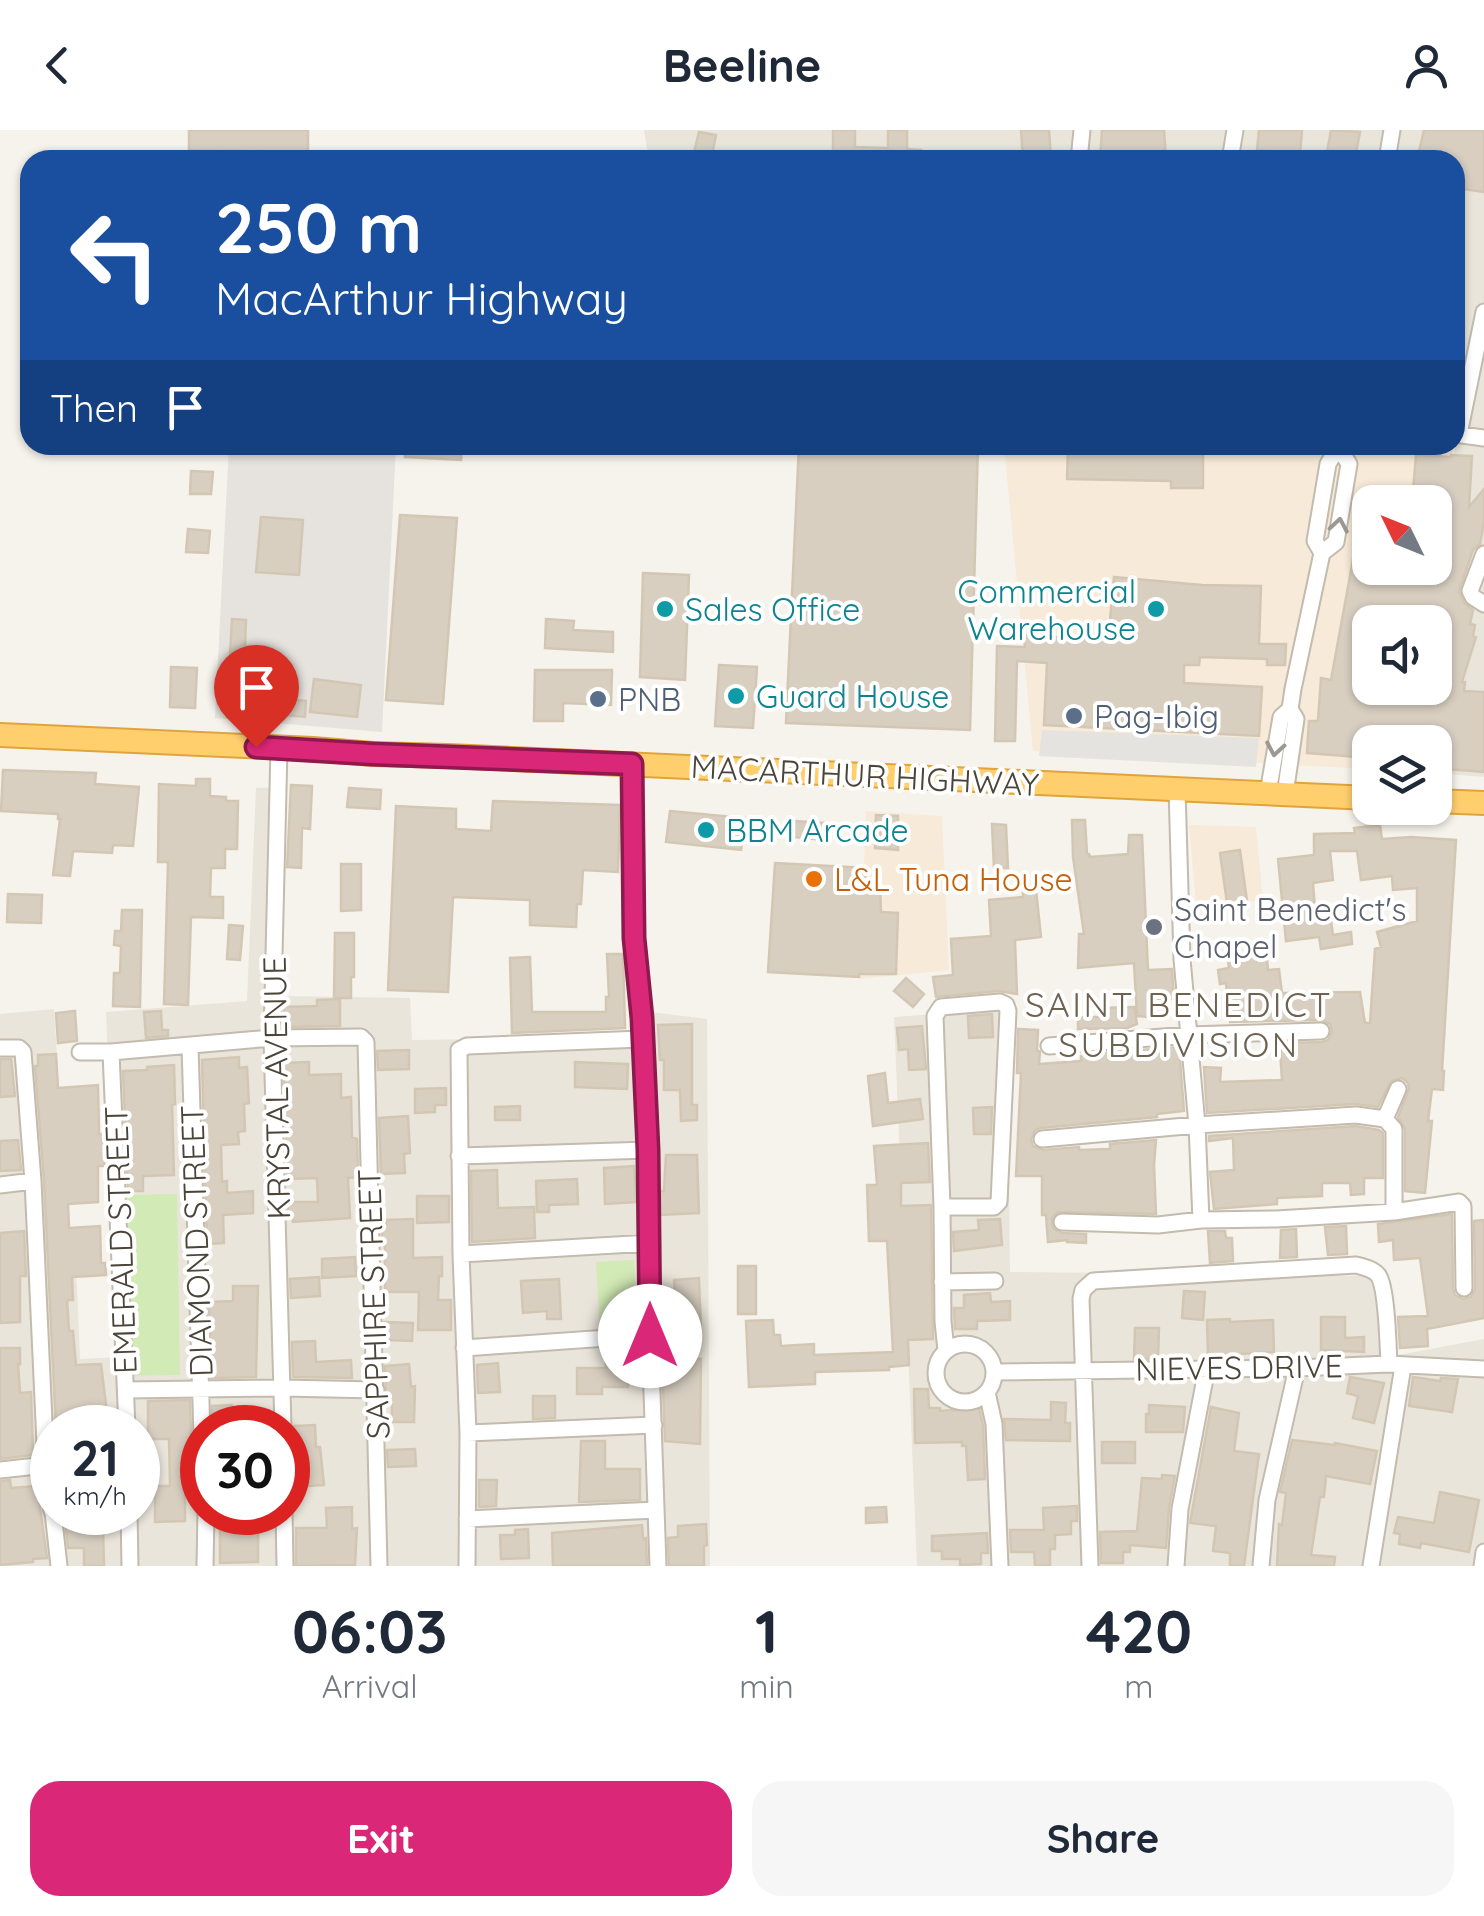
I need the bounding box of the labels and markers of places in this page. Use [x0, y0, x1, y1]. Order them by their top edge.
place label: Commercial Warehouse [958, 571, 1136, 648]
place label: Sales Office [685, 589, 860, 629]
marker: Sales Office [654, 598, 676, 620]
marker: Commercial Warehouse [1145, 598, 1167, 620]
pin [214, 645, 299, 748]
place label: Guard House [756, 676, 949, 716]
place label: PNB [618, 679, 681, 719]
marker: Guard House [725, 685, 747, 707]
marker: PNB [587, 688, 609, 710]
place label: Pag-Ibig [1094, 696, 1219, 736]
marker: Pag-Ibig [1063, 705, 1085, 727]
place label: BBM Arcade [726, 810, 909, 850]
marker: BBM Arcade [695, 819, 717, 841]
place label: L&L Tuna House [834, 859, 1073, 899]
marker: L&L Tuna House [803, 868, 825, 890]
place label: Saint Benedict's Chapel [1174, 889, 1407, 966]
marker: Saint Benedict's Chapel [1143, 916, 1165, 938]

